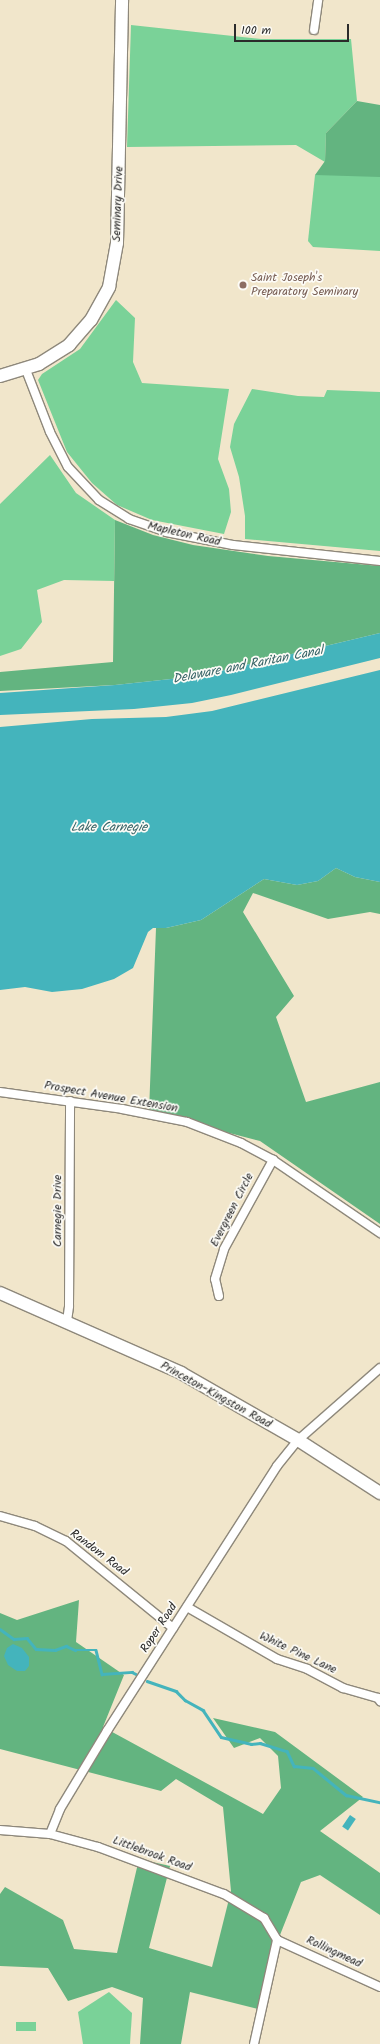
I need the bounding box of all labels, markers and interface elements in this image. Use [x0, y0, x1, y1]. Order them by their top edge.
scale bar [236, 16, 351, 42]
text: 100 m [241, 21, 271, 40]
street label: Seminary Drive [109, 166, 127, 242]
place label: Saint Joseph's Preparatory Seminary [251, 271, 358, 299]
marker: Saint Joseph's Preparatory Seminary [238, 280, 248, 290]
street label: Mapleton Road [146, 519, 222, 549]
water label: Delaware and Raritan Canal [171, 644, 325, 688]
water label: Lake Carnegie [71, 820, 147, 836]
street label: Prospect Avenue Extension [43, 1078, 179, 1116]
street label: Evergreen Circle [207, 1171, 257, 1249]
street label: Carnegie Drive [51, 1175, 65, 1247]
street label: Princeton-Kingston Road [158, 1358, 274, 1432]
street label: Random Road [67, 1527, 131, 1579]
street label: Roper Road [138, 1600, 180, 1656]
street label: White Pine Lane [257, 1629, 339, 1677]
street label: Littlebrook Road [111, 1833, 193, 1875]
street label: Rollingmead [304, 1933, 364, 1971]

